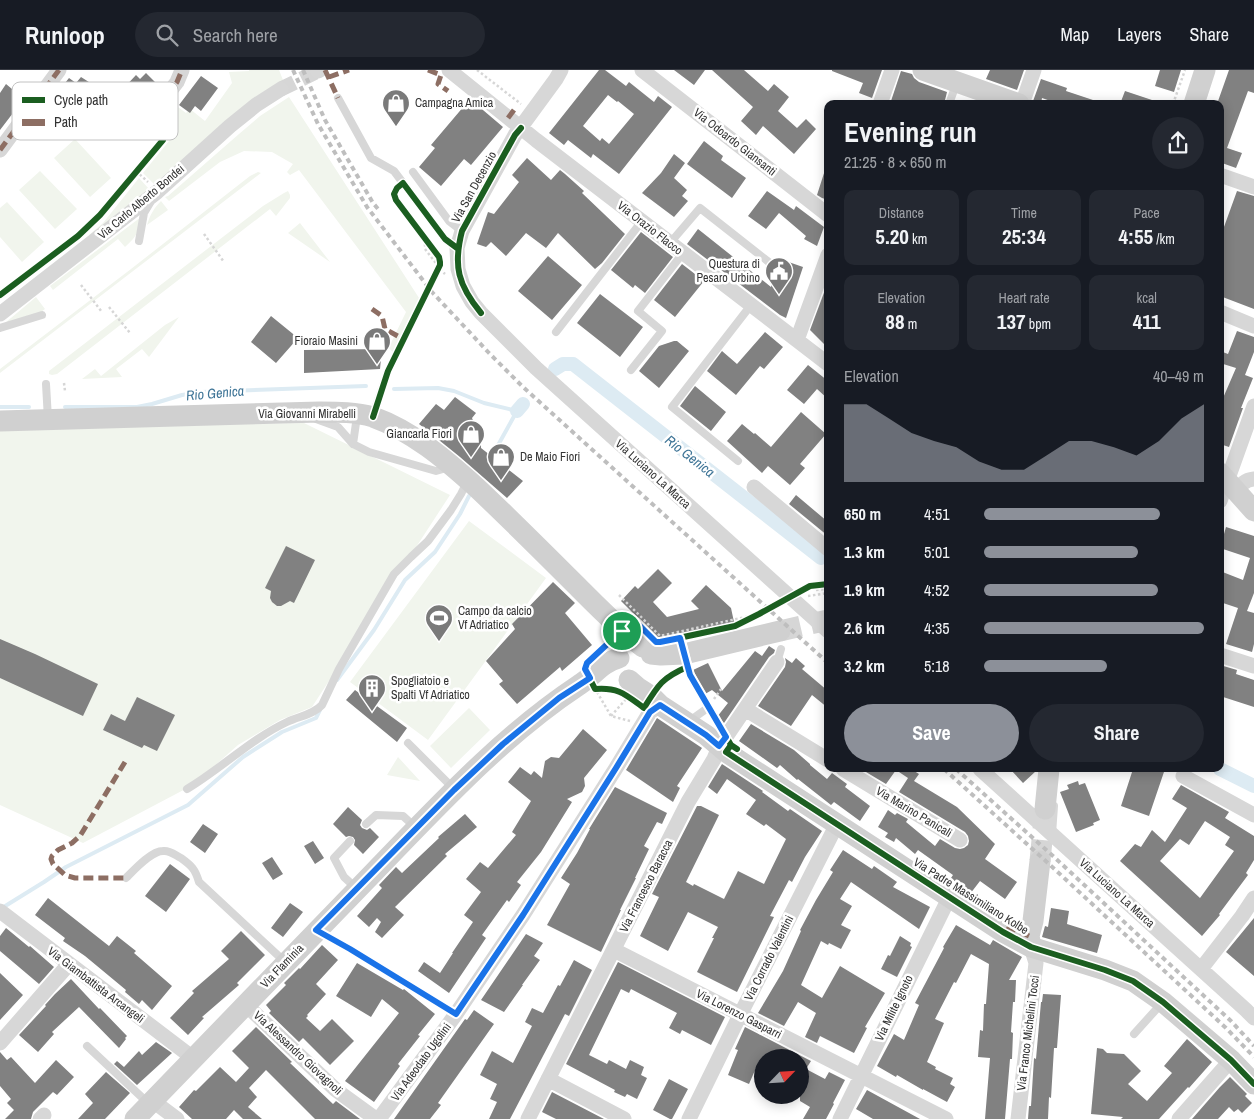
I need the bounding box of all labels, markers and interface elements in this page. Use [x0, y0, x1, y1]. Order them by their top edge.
search box [135, 12, 485, 57]
text: Runloop [25, 19, 105, 51]
icon: search [153, 21, 181, 49]
text: Search here [193, 22, 278, 48]
text: Map [1061, 22, 1089, 47]
text: Layers [1117, 22, 1162, 47]
text: Share [1190, 22, 1229, 47]
legend [12, 82, 178, 140]
shop icon: Campagna Amica [381, 88, 411, 127]
text: Cycle path [54, 91, 108, 109]
place label: Campagna Amica [415, 95, 494, 111]
street label: Via Odoardo Giansanti [690, 105, 780, 179]
text: Path [54, 113, 78, 131]
text: Evening run [844, 113, 977, 151]
button: share [1152, 117, 1204, 169]
street label: Via San Decenzio [448, 149, 500, 225]
text: 21:25 · 8 × 650 m [844, 151, 947, 173]
street label: Via Carlo Alberto Bondei [94, 161, 188, 243]
street label: Via Orazio Flacco [614, 198, 686, 258]
text: Distance [879, 204, 924, 222]
text: Time [1011, 204, 1037, 222]
text: Pace [1134, 204, 1160, 222]
text: 5.20 [875, 222, 909, 251]
text: 25:34 [1002, 222, 1046, 251]
text: 4:55 [1119, 222, 1153, 251]
text: km [909, 230, 927, 248]
text: /km [1153, 230, 1175, 248]
place label: Questura di Pesaro Urbino [697, 256, 760, 286]
public building icon: Questura di Pesaro Urbino [764, 256, 794, 295]
text: Elevation [877, 289, 925, 307]
text: Heart rate [998, 289, 1050, 307]
text: kcal [1136, 289, 1157, 307]
text: 88 [885, 307, 905, 336]
text: 137 [997, 307, 1026, 336]
text: 411 [1133, 307, 1161, 336]
text: m [905, 315, 917, 333]
text: bpm [1026, 315, 1051, 333]
shop icon: Fioraio Masini [362, 326, 392, 365]
place label: Fioraio Masini [295, 333, 358, 349]
text: Elevation [844, 365, 899, 387]
text: 40–49 m [1153, 365, 1204, 387]
water label: Rio Genica [185, 382, 245, 404]
street label: Via Giovanni Mirabelli [258, 406, 356, 422]
shop icon: Giancarla Fiori [456, 419, 486, 458]
place label: Giancarla Fiori [386, 426, 452, 442]
water label: Rio Genica [662, 431, 718, 481]
street label: Via Luciano La Marca [612, 436, 694, 512]
shop icon: De Maio Fiori [486, 442, 516, 481]
place label: De Maio Fiori [520, 449, 580, 465]
text: 650 m [844, 503, 881, 525]
text: 4:51 [924, 503, 950, 525]
text: 1.3 km [844, 541, 885, 563]
text: 5:01 [924, 541, 950, 563]
text: 1.9 km [844, 579, 885, 601]
text: 4:52 [924, 579, 950, 601]
sports icon: Campo da calcio Vf Adriatico [424, 603, 454, 642]
place label: Campo da calcio Vf Adriatico [458, 603, 532, 633]
pin [601, 610, 643, 652]
icon: arrive [608, 617, 636, 645]
text: 2.6 km [844, 617, 885, 639]
text: 4:35 [924, 617, 950, 639]
text: 3.2 km [844, 655, 885, 677]
text: 5:18 [924, 655, 950, 677]
building icon: Spogliatoio e Spalti Vf Adriatico [357, 673, 387, 712]
place label: Spogliatoio e Spalti Vf Adriatico [391, 673, 470, 703]
button: Save [844, 704, 1019, 762]
button: Share [1029, 704, 1204, 762]
street label: Via Marino Panicali [873, 783, 955, 841]
street label: Via Francesco Baracca [616, 836, 677, 935]
street label: Via Padre Massimiliano Kolbe [910, 854, 1032, 938]
street label: Via Luciano La Marca [1076, 855, 1158, 931]
street label: Via Corrado Valentini [741, 913, 797, 1003]
street label: Via Flaminia [257, 940, 307, 992]
street label: Via Giambattista Arcangeli [44, 943, 148, 1027]
street label: Via Milite Ignoto [871, 972, 917, 1044]
street label: Via Franco Michelini Tocci [1013, 974, 1043, 1092]
street label: Via Lorenzo Gasparri [694, 986, 784, 1042]
street label: Via Alessandro Giovagnoli [250, 1007, 346, 1099]
street label: Via Adeodato Ugolini [387, 1020, 455, 1104]
north arrow [754, 1049, 809, 1104]
map controls [754, 1049, 809, 1104]

